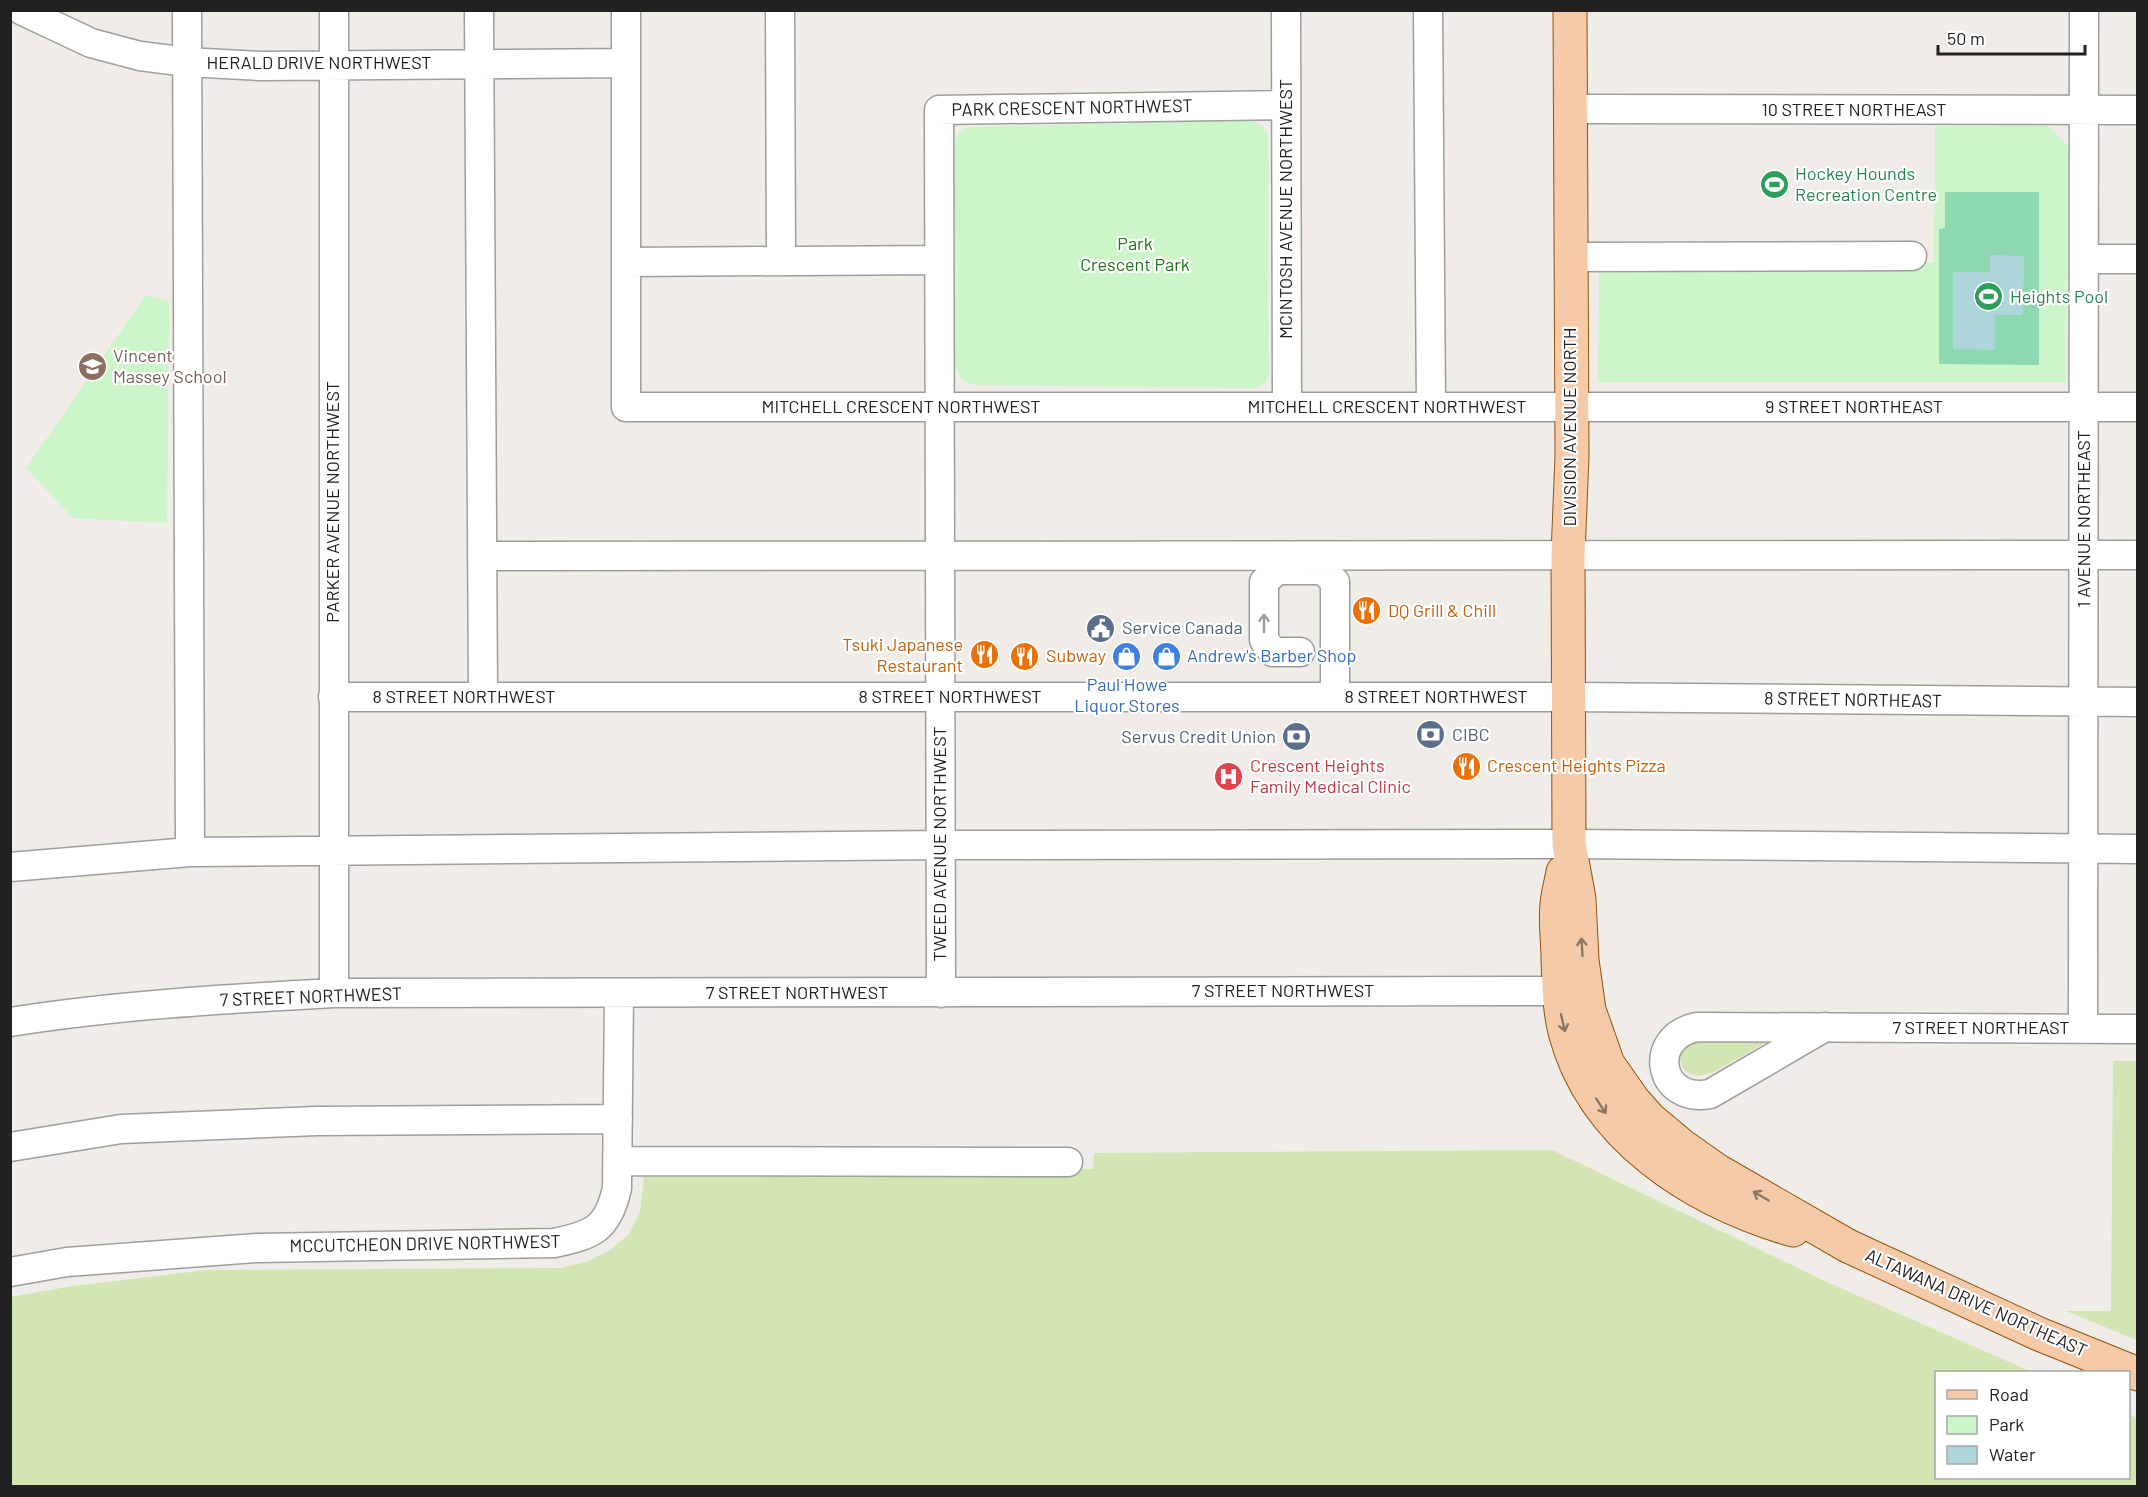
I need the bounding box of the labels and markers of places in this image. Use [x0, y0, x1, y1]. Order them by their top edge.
place label: Hockey Hounds Recreation Centre [1795, 162, 1937, 205]
sports icon: Hockey Hounds Recreation Centre [1758, 168, 1790, 200]
sports icon: Heights Pool [1973, 281, 2005, 313]
place label: Heights Pool [2010, 285, 2108, 307]
place label: Vincent Massey School [113, 344, 227, 387]
school or university icon: Vincent Massey School [76, 350, 108, 382]
restaurant icon: DQ Grill & Chill [1351, 595, 1383, 627]
place label: DQ Grill & Chill [1388, 599, 1496, 621]
public building icon: Service Canada [1085, 612, 1117, 644]
place label: Service Canada [1122, 616, 1243, 638]
place label: Tsuki Japanese Restaurant [842, 633, 963, 676]
restaurant icon: Tsuki Japanese Restaurant [968, 639, 1000, 671]
restaurant icon: Subway [1009, 640, 1041, 672]
shop icon: Paul Howe Liquor Stores [1111, 640, 1143, 672]
shop icon: Andrew's Barber Shop [1150, 640, 1182, 672]
place label: Subway [1046, 644, 1106, 666]
place label: Andrew's Barber Shop [1187, 644, 1357, 666]
place label: Paul Howe Liquor Stores [1074, 673, 1180, 716]
bank icon: CIBC [1415, 719, 1447, 751]
bank icon: Servus Credit Union [1281, 721, 1313, 753]
place label: CIBC [1452, 723, 1490, 745]
place label: Servus Credit Union [1121, 725, 1276, 747]
restaurant icon: Crescent Heights Pizza [1450, 750, 1482, 782]
place label: Crescent Heights Family Medical Clinic [1250, 754, 1411, 797]
place label: Crescent Heights Pizza [1487, 754, 1666, 776]
hospital icon: Crescent Heights Family Medical Clinic [1213, 760, 1245, 792]

